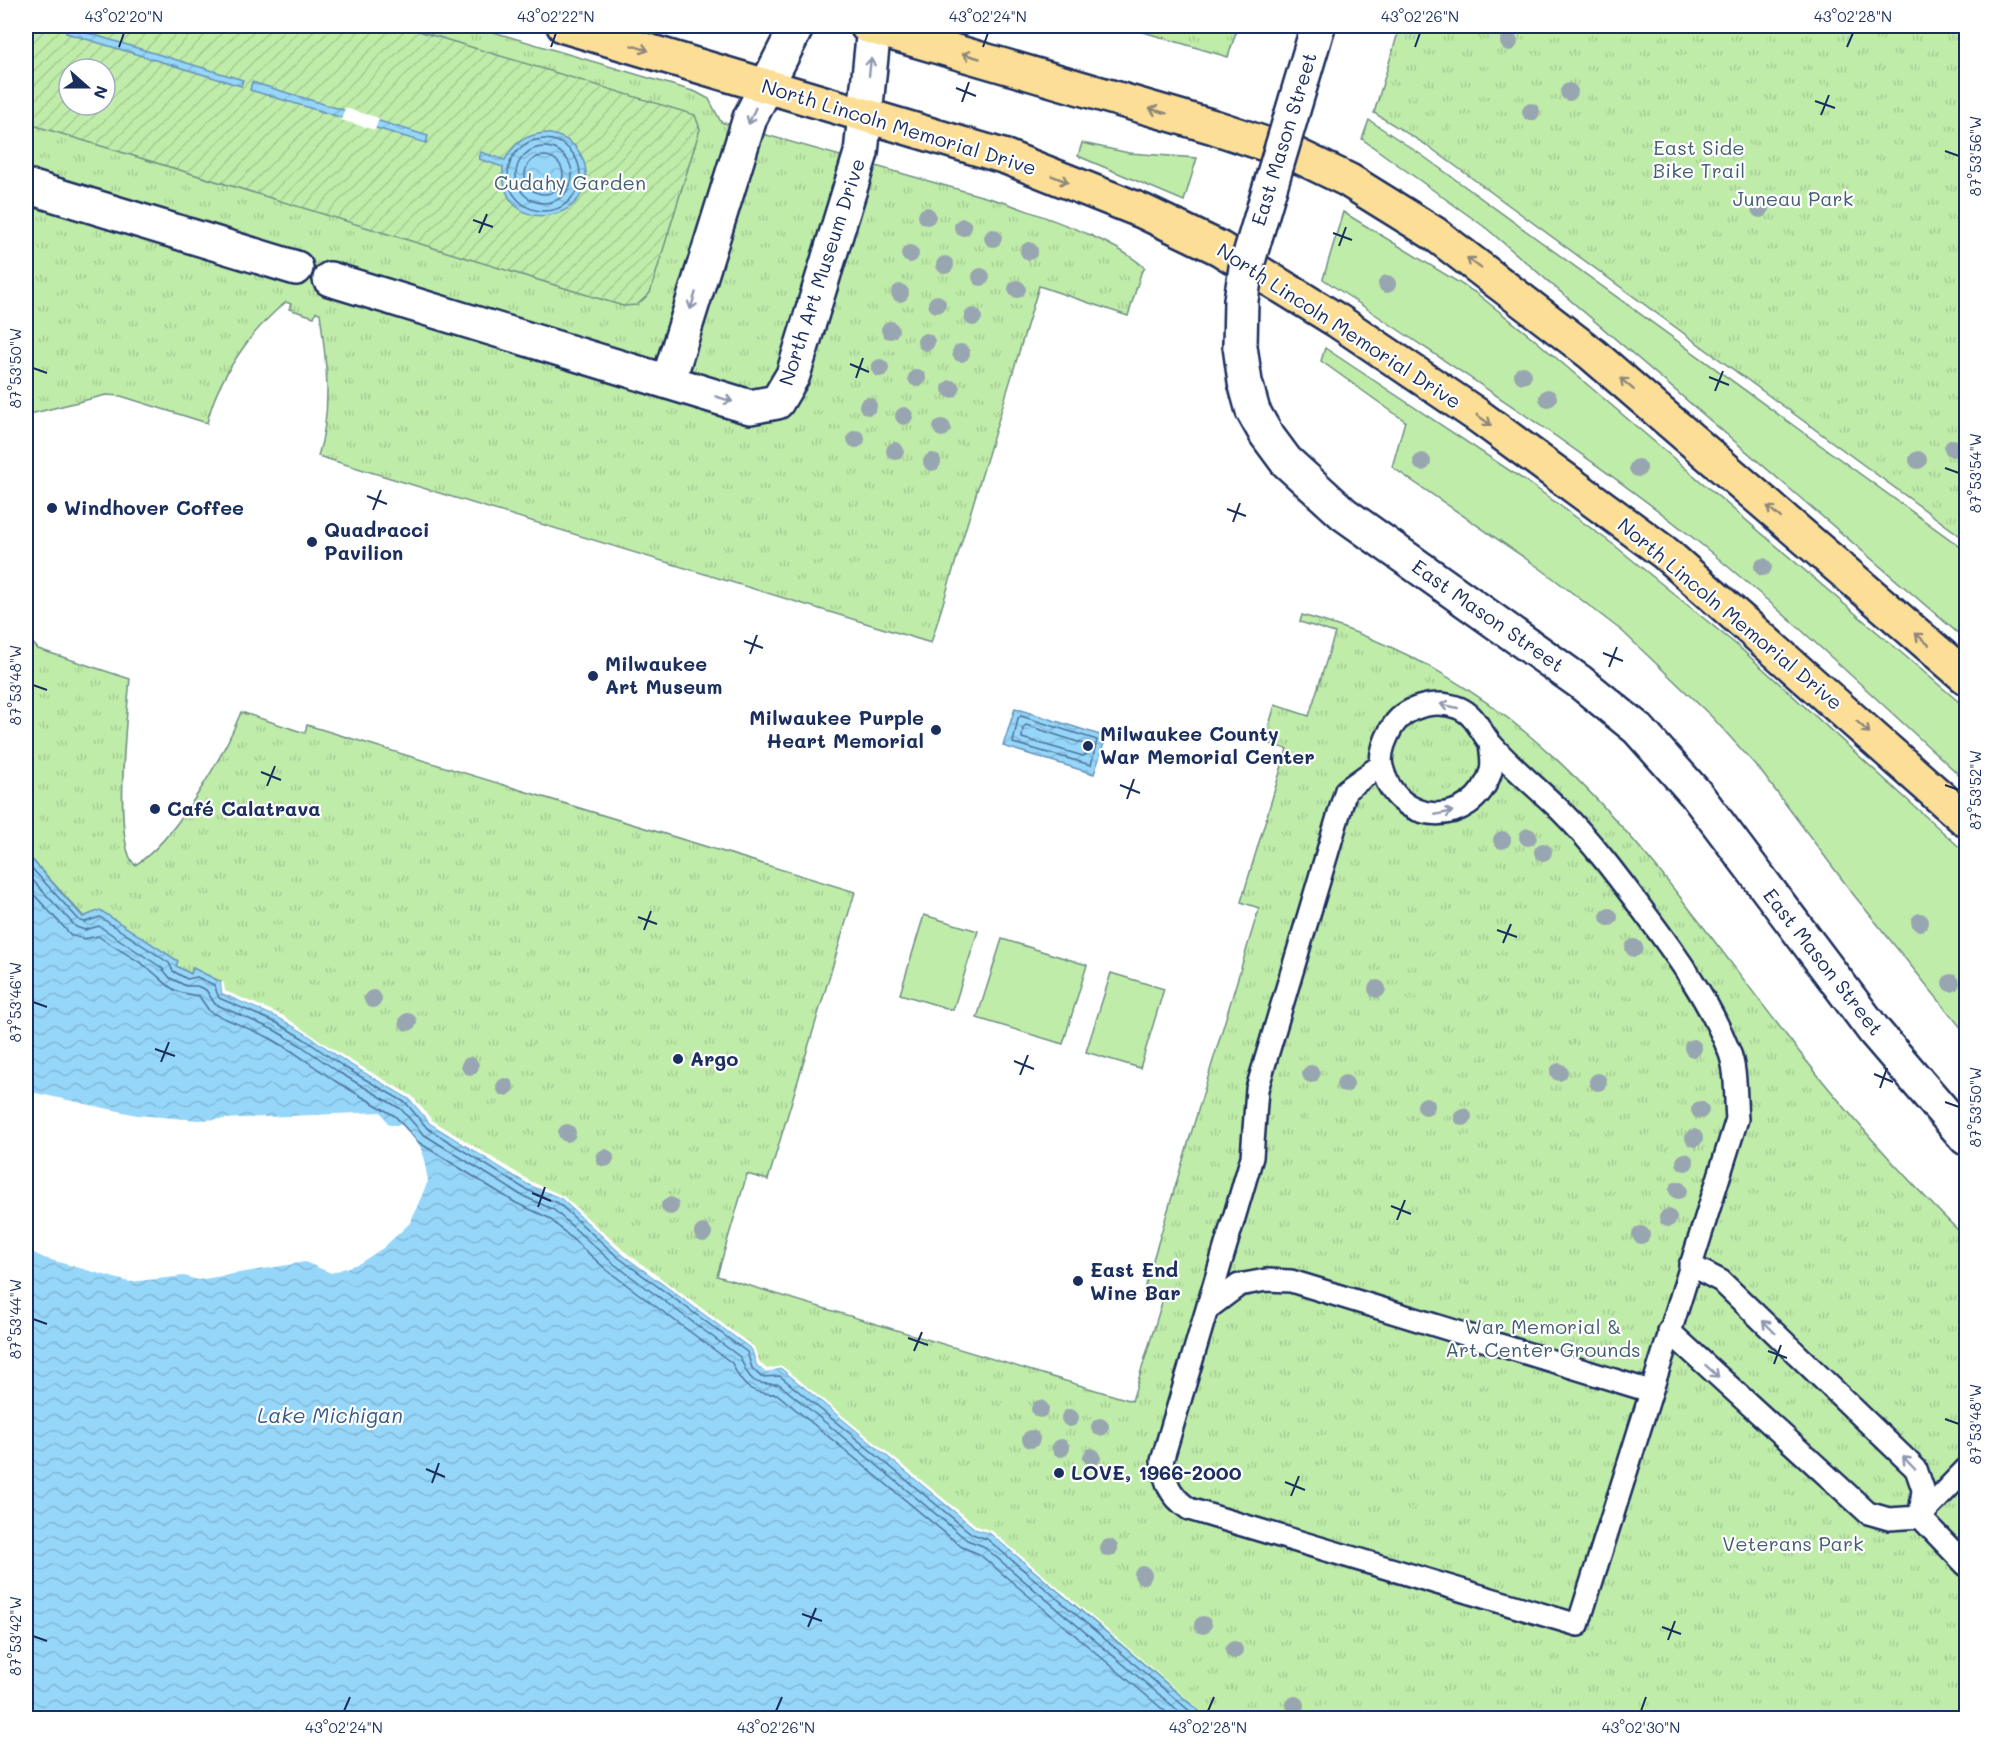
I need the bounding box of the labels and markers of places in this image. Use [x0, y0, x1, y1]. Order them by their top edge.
place label: Windhover Coffee [64, 494, 244, 520]
marker: Windhover Coffee [45, 501, 59, 515]
place label: Quadracci Pavilion [324, 516, 430, 565]
marker: Quadracci Pavilion [305, 535, 319, 549]
place label: Milwaukee Art Museum [605, 650, 722, 699]
marker: Milwaukee Art Museum [586, 669, 600, 683]
place label: Milwaukee Purple Heart Memorial [749, 704, 924, 753]
place label: Milwaukee County War Memorial Center [1100, 720, 1315, 769]
marker: Milwaukee Purple Heart Memorial [929, 723, 943, 737]
marker: Milwaukee County War Memorial Center [1081, 739, 1095, 753]
place label: Café Calatrava [167, 795, 321, 821]
marker: Café Calatrava [148, 802, 162, 816]
place label: Argo [690, 1045, 738, 1071]
marker: Argo [671, 1052, 685, 1066]
place label: East End Wine Bar [1090, 1256, 1181, 1305]
marker: East End Wine Bar [1071, 1274, 1085, 1288]
place label: LOVE, 1966-2000 [1071, 1459, 1242, 1485]
marker: LOVE, 1966-2000 [1052, 1466, 1066, 1480]

